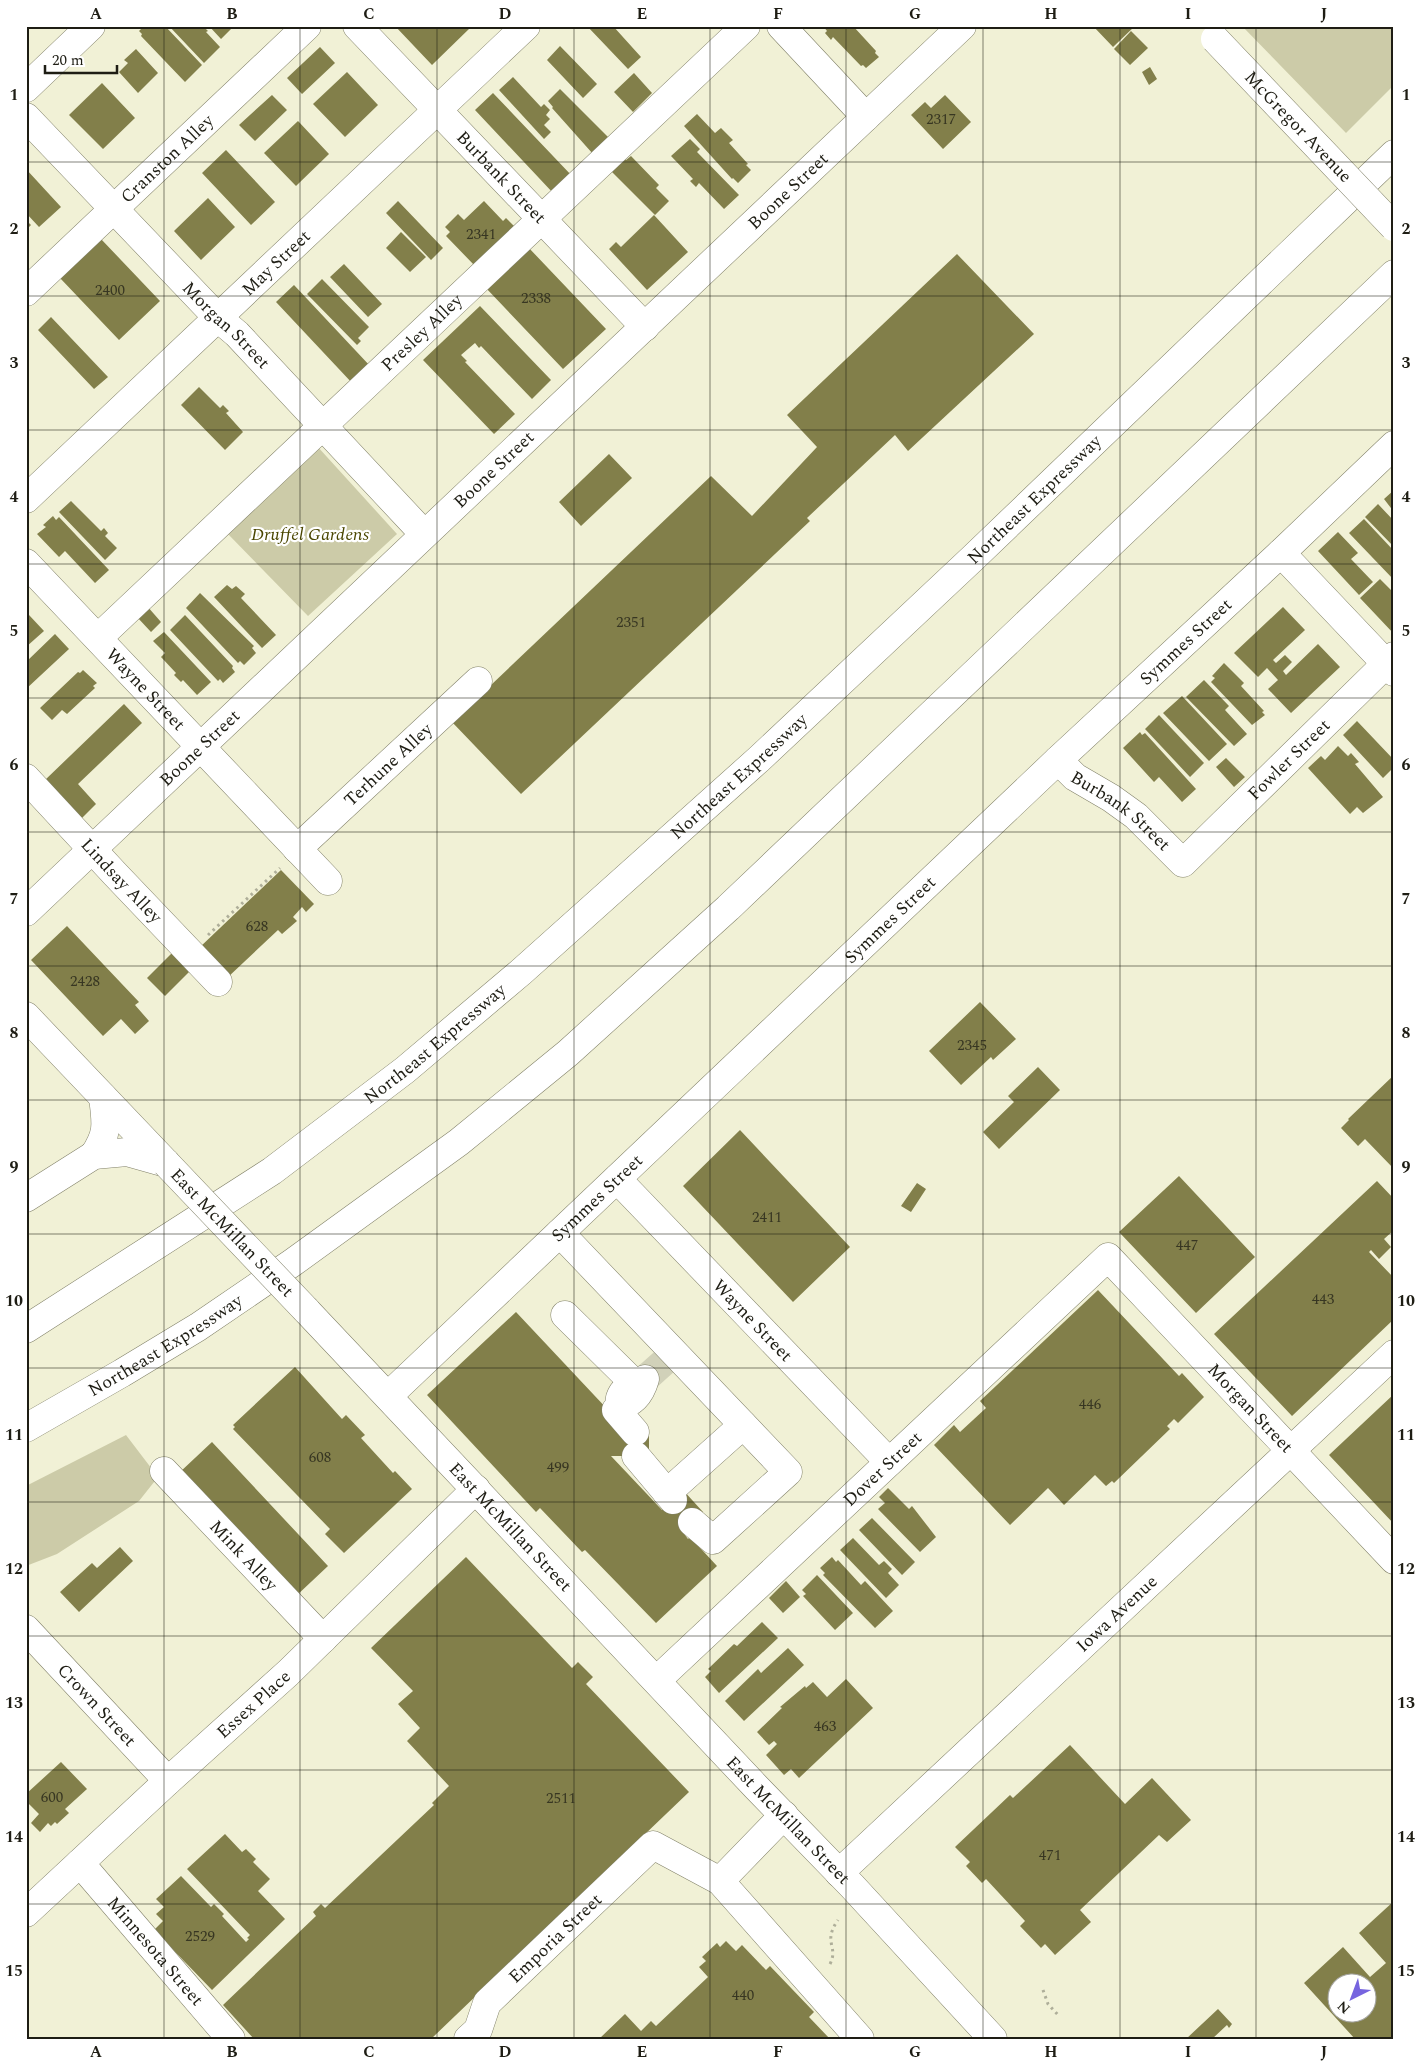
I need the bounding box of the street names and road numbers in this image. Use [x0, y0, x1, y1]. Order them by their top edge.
street label: McGregor Avenue [1238, 64, 1359, 189]
street label: Cranston Alley [114, 107, 221, 210]
street label: Burbank Street [450, 124, 553, 230]
street label: Boone Street [741, 146, 834, 236]
street label: May Street [235, 223, 317, 302]
street label: Morgan Street [176, 275, 277, 375]
street label: Presley Alley [375, 286, 469, 378]
street label: Boone Street [447, 424, 540, 514]
street label: Northeast Expressway [961, 427, 1108, 570]
street label: Symmes Street [1133, 592, 1238, 691]
street label: Wayne Street [100, 642, 192, 737]
street label: Boone Street [153, 703, 246, 793]
street label: Northeast Expressway [664, 706, 814, 846]
street label: Fowler Street [1241, 712, 1336, 806]
street label: Terhune Alley [337, 715, 439, 813]
street label: Burbank Street [1065, 764, 1177, 857]
street label: Lindsay Alley [74, 832, 169, 930]
street label: Symmes Street [838, 869, 942, 970]
street label: Northeast Expressway [358, 976, 513, 1110]
street label: Symmes Street [545, 1147, 649, 1248]
street label: East McMillan Street [164, 1162, 300, 1303]
street label: Wayne Street [706, 1273, 799, 1368]
street label: Northeast Expressway [83, 1286, 249, 1403]
street label: Morgan Street [1201, 1357, 1300, 1459]
street label: Dover Street [837, 1425, 928, 1513]
street label: East McMillan Street [443, 1456, 578, 1598]
street label: Mink Alley [203, 1514, 285, 1598]
street label: Iowa Avenue [1070, 1568, 1163, 1659]
street label: Crown Street [51, 1657, 143, 1753]
street label: Essex Place [210, 1663, 297, 1745]
street label: East McMillan Street [720, 1750, 857, 1890]
street label: Emporia Street [502, 1887, 608, 1990]
street label: Minnesota Street [101, 1890, 210, 2012]

